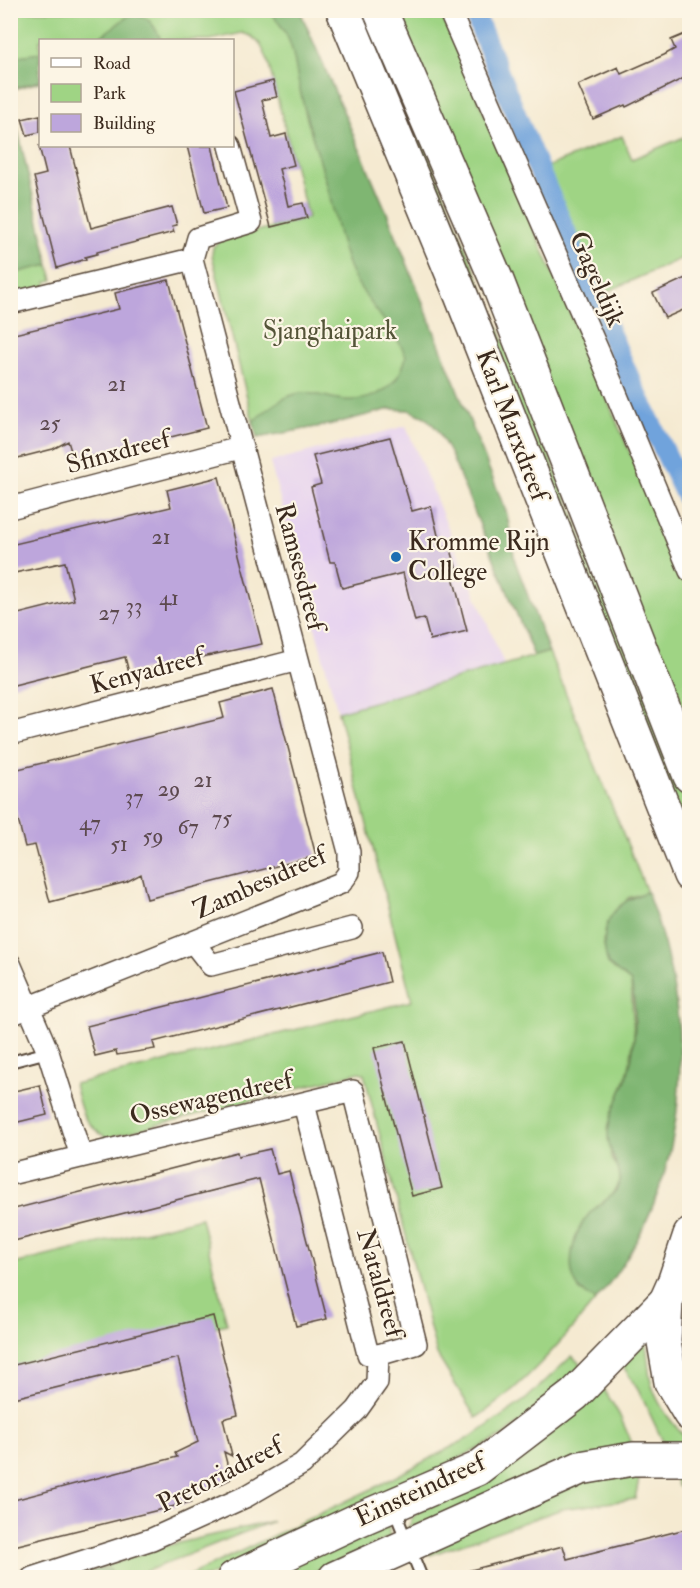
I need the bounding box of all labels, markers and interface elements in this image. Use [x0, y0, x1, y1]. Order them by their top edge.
legend [39, 39, 234, 147]
text: Road [93, 52, 131, 75]
text: Park [93, 82, 126, 105]
text: Building [93, 112, 156, 135]
street label: Gageldijk [562, 226, 632, 332]
park label: Sjanghaipark [263, 315, 398, 348]
street label: Karl Marxdreef [468, 345, 557, 509]
house number: 21 [107, 370, 127, 398]
house number: 25 [40, 409, 61, 437]
street label: Sfinxdreef [63, 422, 177, 481]
street label: Ramsesdreef [268, 500, 333, 638]
house number: 21 [151, 523, 171, 551]
place label: Kromme Rijn College [408, 526, 550, 588]
marker: Kromme Rijn College [389, 550, 403, 564]
house number: 41 [159, 584, 179, 612]
house number: 33 [126, 592, 142, 620]
house number: 27 [98, 599, 120, 627]
street label: Kenyadreef [87, 640, 211, 702]
house number: 21 [193, 766, 213, 794]
house number: 29 [158, 775, 180, 803]
house number: 37 [125, 783, 143, 811]
house number: 75 [212, 804, 232, 832]
house number: 47 [79, 809, 101, 837]
house number: 67 [177, 813, 199, 841]
house number: 59 [143, 822, 163, 850]
house number: 51 [110, 830, 128, 858]
street label: Zambesidreef [189, 838, 335, 927]
street label: Ossewagendreef [126, 1063, 299, 1132]
street label: Nataldreef [349, 1225, 412, 1344]
street label: Pretoriadreef [152, 1428, 291, 1520]
street label: Einsteindreef [350, 1444, 493, 1534]

